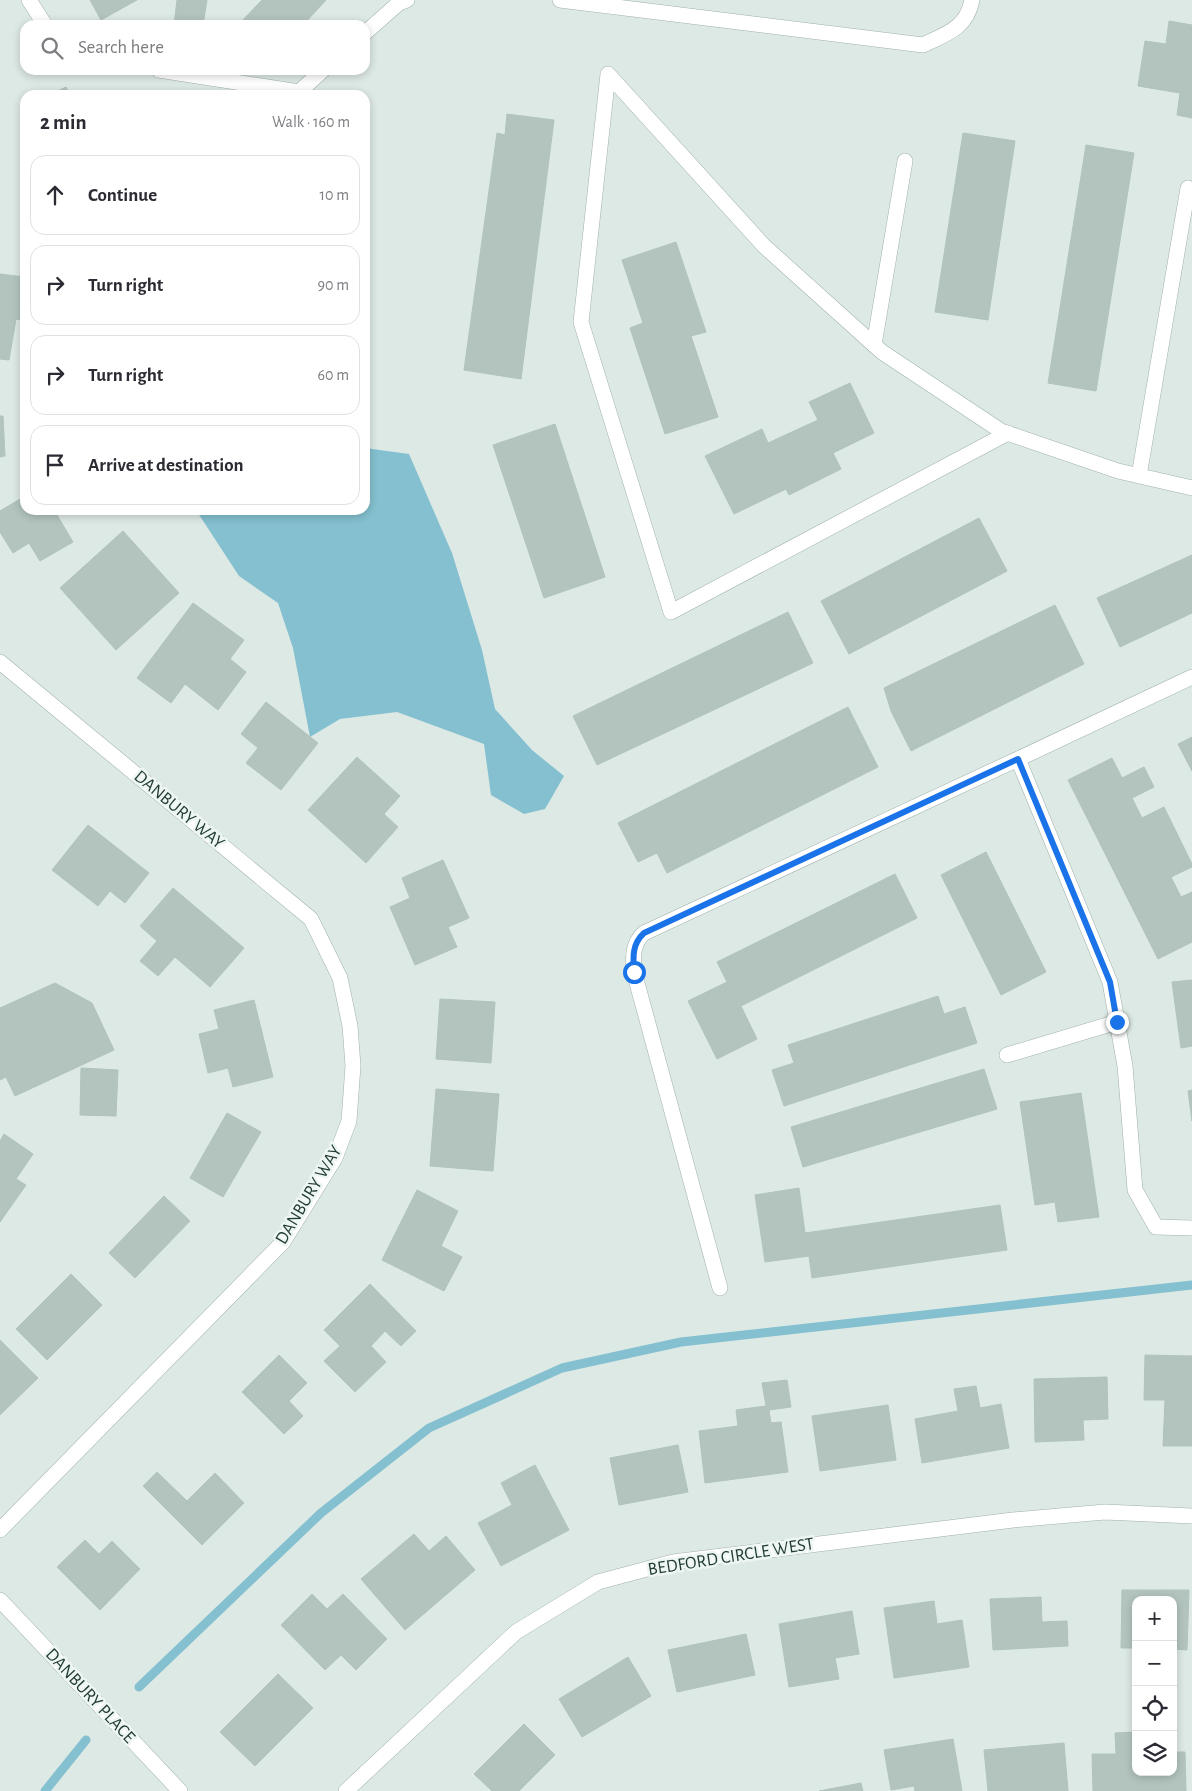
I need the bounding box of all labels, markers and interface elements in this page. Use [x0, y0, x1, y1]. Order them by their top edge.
search box [20, 20, 370, 75]
icon: search [38, 34, 66, 62]
text: Search here [78, 38, 164, 57]
text: 2 min [40, 112, 87, 133]
text: Walk · 160 m [272, 114, 350, 130]
icon: ahead [41, 181, 69, 209]
text: Continue [88, 186, 157, 205]
text: 10 m [320, 187, 349, 203]
icon: right [41, 271, 69, 299]
text: Turn right [88, 276, 163, 295]
text: 90 m [318, 277, 349, 293]
icon: right [41, 361, 69, 389]
text: Turn right [88, 366, 163, 385]
text: 60 m [318, 367, 349, 383]
icon: arrive [41, 451, 69, 479]
text: Arrive at destination [88, 456, 244, 475]
street label: DANBURY WAY [130, 767, 228, 853]
route start [623, 961, 646, 984]
route end [1106, 1011, 1129, 1034]
street label: DANBURY WAY [273, 1142, 346, 1247]
street label: BEDFORD CIRCLE WEST [647, 1535, 816, 1579]
map controls [1132, 1596, 1177, 1776]
button: + [1132, 1596, 1177, 1641]
button: − [1132, 1641, 1177, 1686]
street label: DANBURY PLACE [42, 1645, 138, 1747]
button: locate [1132, 1686, 1177, 1731]
button: layers [1132, 1731, 1177, 1776]

